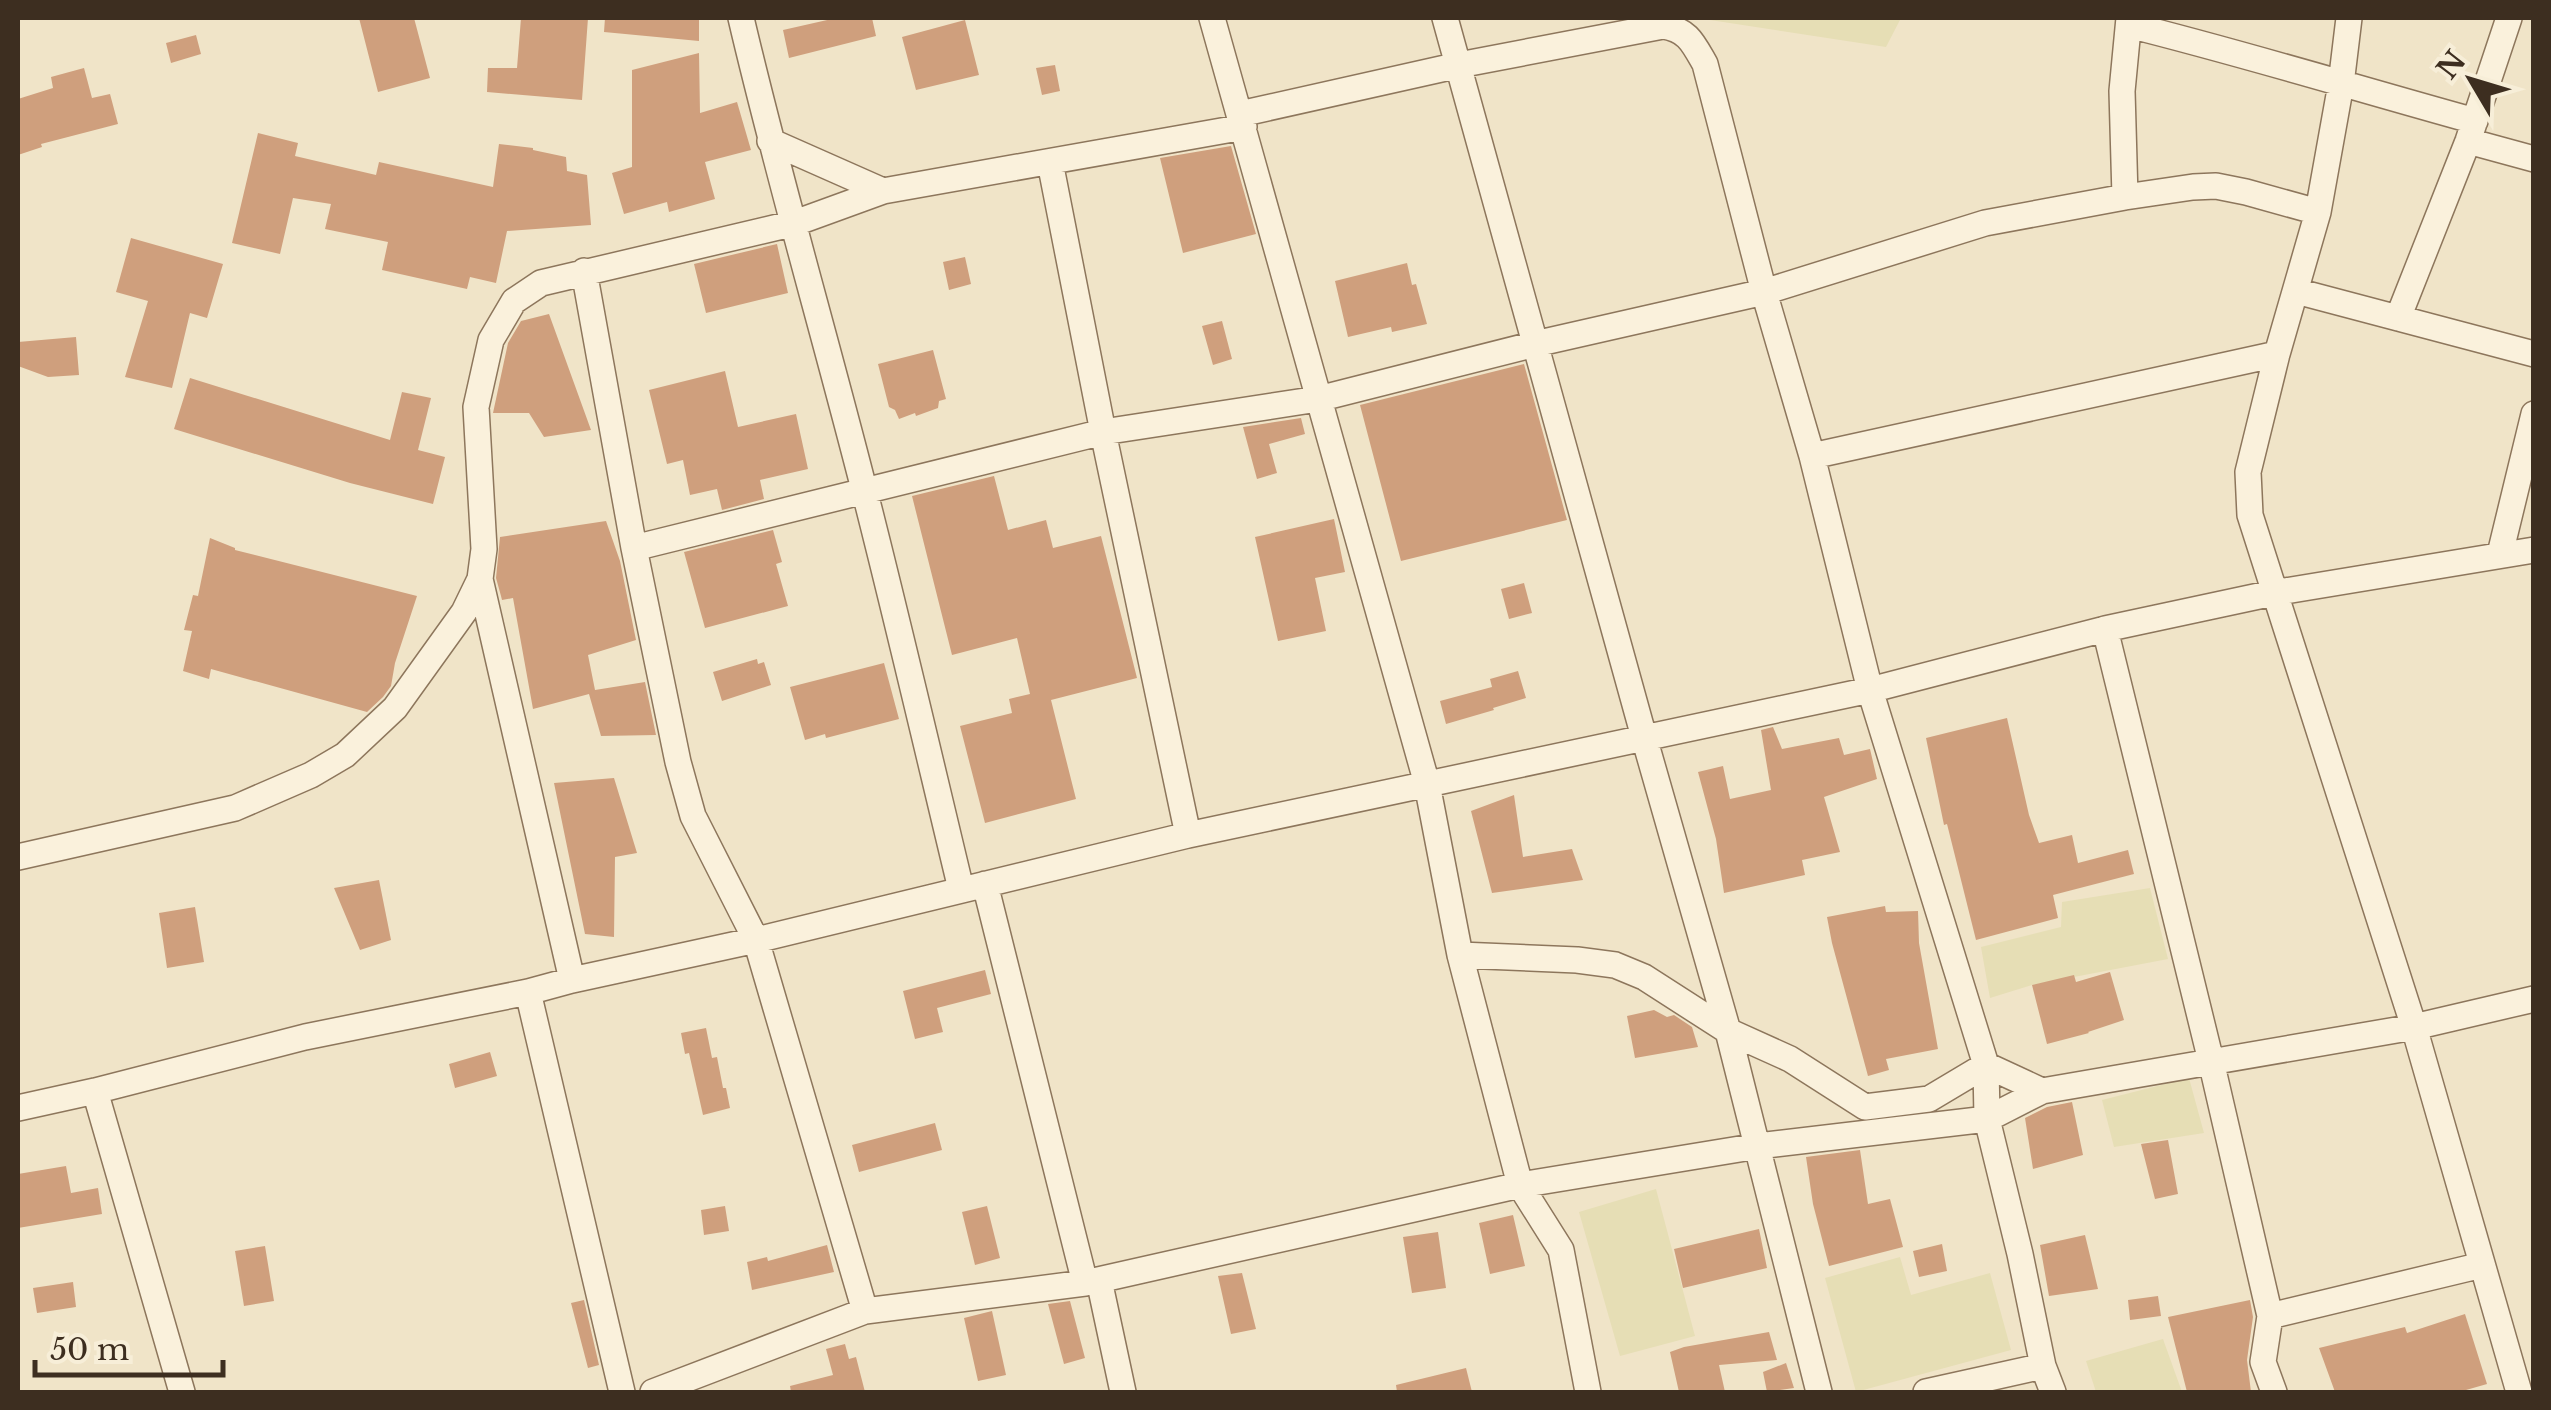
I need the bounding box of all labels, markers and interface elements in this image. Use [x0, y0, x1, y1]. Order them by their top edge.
north arrow [2421, 30, 2521, 130]
text: N [2430, 44, 2474, 86]
scale bar [35, 1315, 222, 1377]
text: 50 m [50, 1331, 129, 1368]

